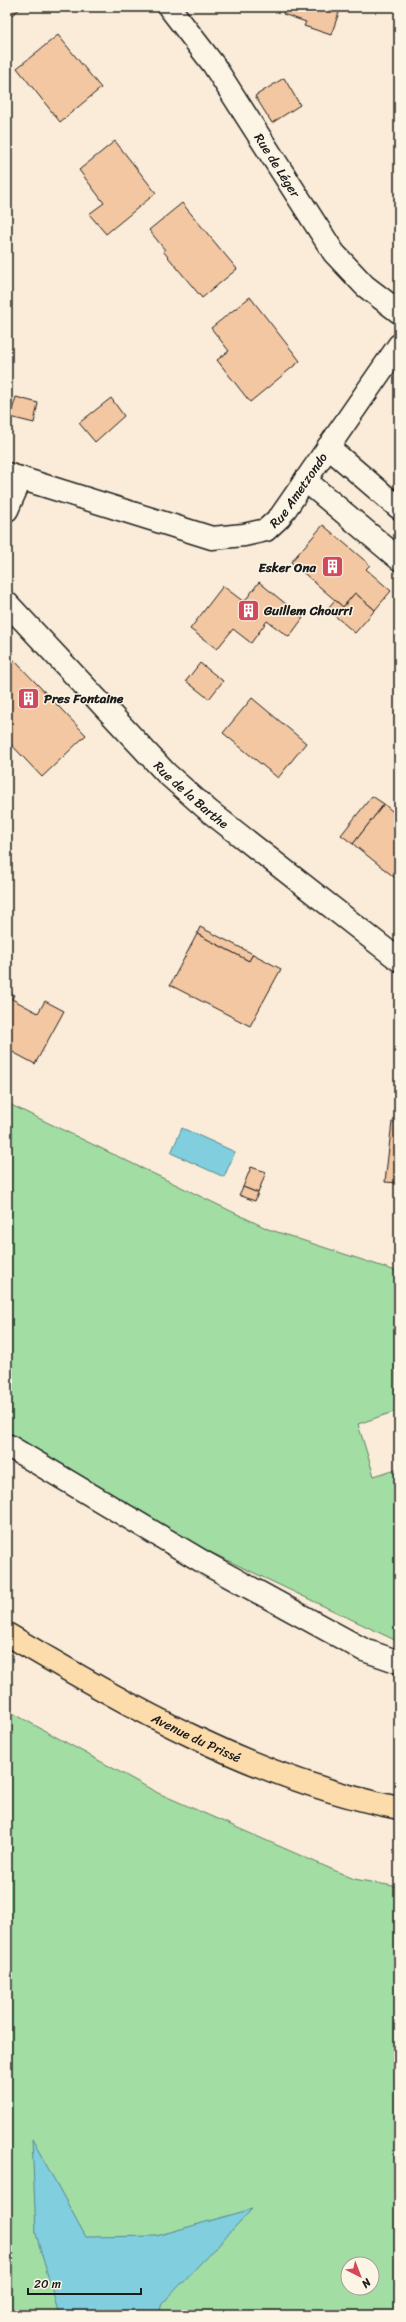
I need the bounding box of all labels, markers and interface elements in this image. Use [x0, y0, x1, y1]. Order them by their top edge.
street label: Rue de Léger [248, 128, 307, 202]
street label: Rue Ametzondo [263, 447, 333, 534]
building icon: Esker Ona [319, 554, 345, 580]
place label: Esker Ona [259, 556, 316, 579]
building icon: Guillem Chourri [236, 597, 262, 623]
place label: Guillem Chourri [263, 599, 354, 622]
building icon: Pres Fontaine [16, 685, 42, 711]
place label: Pres Fontaine [44, 687, 124, 710]
street label: Rue de la Barthe [148, 755, 234, 834]
street label: Avenue du Prissé [147, 1706, 245, 1769]
north arrow [340, 2256, 380, 2296]
scale bar [28, 2270, 141, 2296]
text: 20 m [34, 2273, 61, 2295]
text: N [357, 2273, 376, 2293]

